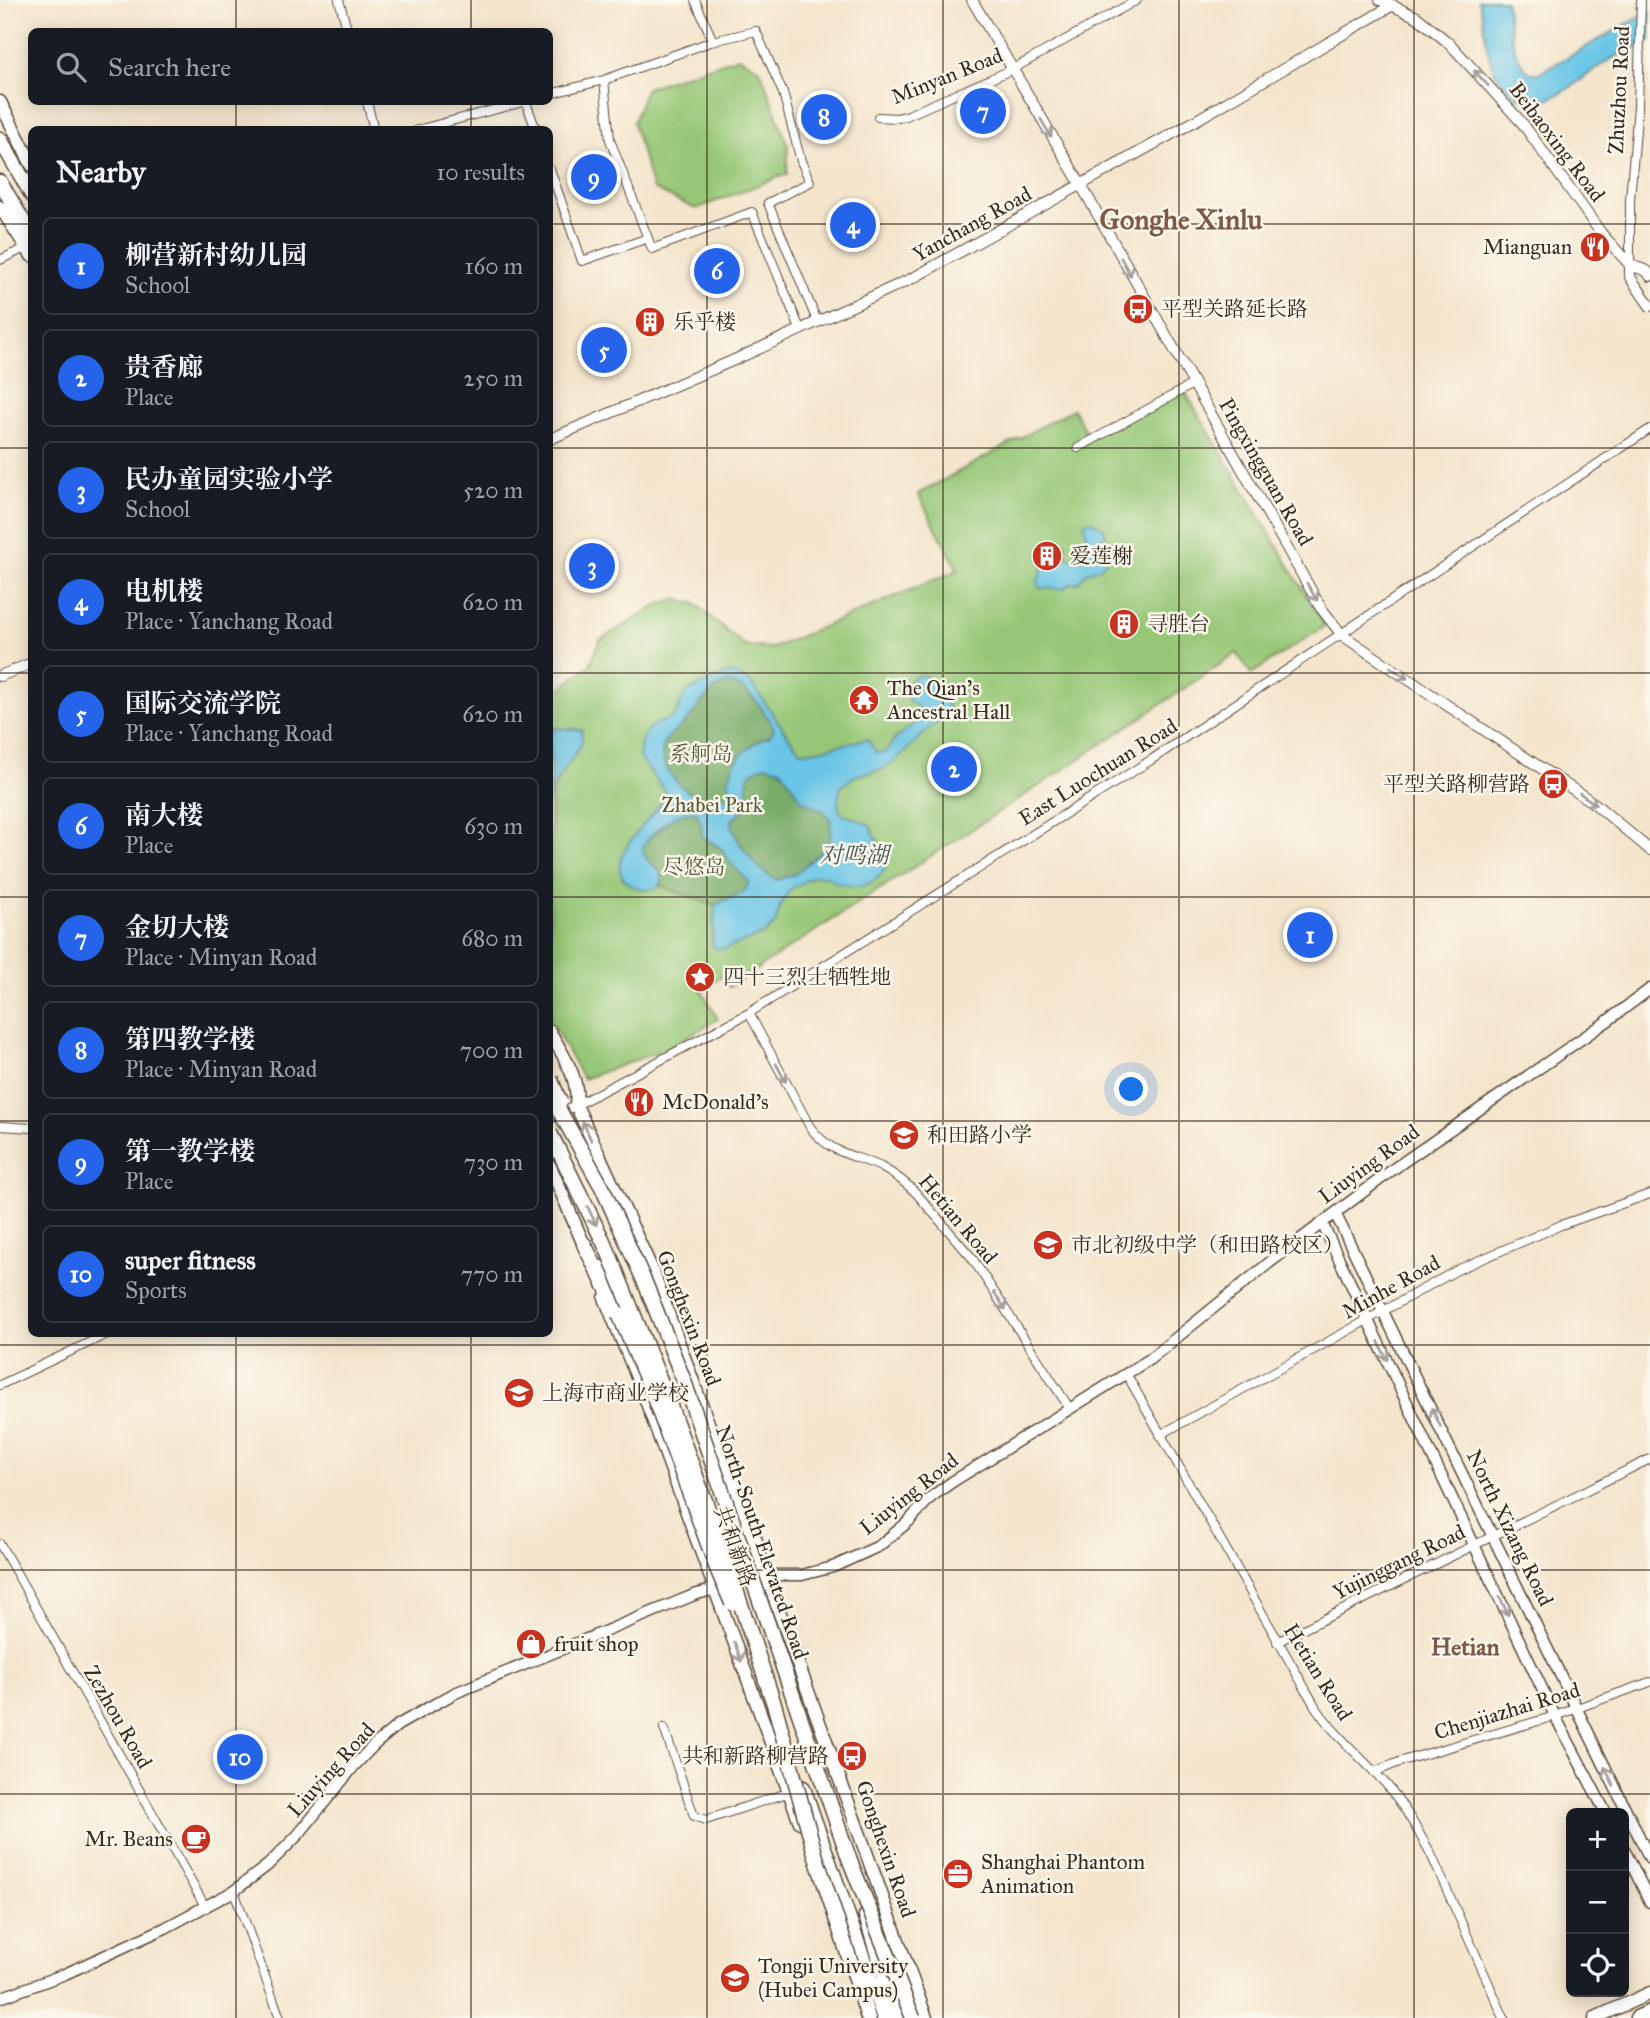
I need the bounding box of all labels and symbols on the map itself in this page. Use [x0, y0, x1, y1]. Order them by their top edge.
street label: Zhuzhou Road [1603, 25, 1635, 155]
street label: Minyan Road [888, 42, 1007, 110]
one-way arrow [1473, 69, 1489, 87]
street label: Beibaoxing Road [1503, 77, 1611, 207]
pin: 7 [960, 85, 1006, 137]
pin: 8 [801, 91, 847, 143]
one-way arrow [1040, 117, 1054, 137]
pin: 9 [571, 151, 617, 203]
street label: Yanchang Road [908, 180, 1036, 267]
pin: 4 [830, 199, 876, 251]
district label: Gonghe Xinlu [1099, 202, 1263, 237]
restaurant icon: Mianguan [1578, 230, 1612, 264]
place label: Mianguan [1483, 234, 1572, 260]
pin: 6 [694, 245, 740, 297]
one-way arrow [1119, 256, 1133, 276]
bus stop icon: 平型关路延长路 [1121, 292, 1155, 326]
place label: 平型关路延长路 [1161, 296, 1308, 322]
building icon: 乐乎楼 [633, 305, 667, 339]
place label: 乐乎楼 [673, 309, 736, 335]
pin: 5 [581, 324, 627, 376]
street label: Pingxingguan Road [1213, 394, 1319, 551]
building icon: 爱莲榭 [1030, 539, 1064, 573]
pin: 3 [569, 540, 615, 592]
place label: 爱莲榭 [1070, 543, 1133, 569]
one-way arrow [1305, 581, 1319, 601]
building icon: 寻胜台 [1107, 607, 1141, 641]
place label: 寻胜台 [1147, 611, 1210, 637]
one-way arrow [1389, 666, 1408, 680]
place label: The Qian's Ancestral Hall [886, 675, 1011, 725]
temple icon: The Qian's Ancestral Hall [847, 683, 881, 717]
street label: East Luochuan Road [1014, 712, 1182, 831]
park label: 系舸岛 [670, 741, 733, 767]
pin: 2 [931, 743, 977, 795]
bus stop icon: 平型关路柳营路 [1536, 767, 1570, 801]
place label: 平型关路柳营路 [1383, 771, 1530, 797]
park label: Zhabei Park [662, 792, 763, 818]
one-way arrow [1578, 792, 1597, 806]
water label: 对鸣湖 [820, 841, 893, 869]
park label: 尽悠岛 [663, 854, 726, 880]
pin: 1 [1287, 909, 1333, 961]
place icon: 四十三烈士牺牲地 [683, 960, 717, 994]
place label: 四十三烈士牺牲地 [723, 964, 891, 990]
one-way arrow [774, 1063, 788, 1083]
your location [1114, 1072, 1148, 1106]
restaurant icon: McDonald's [622, 1085, 656, 1119]
place label: McDonald's [662, 1089, 769, 1115]
school or university icon: 和田路小学 [887, 1118, 921, 1152]
street label: Liuying Road [1314, 1118, 1425, 1209]
one-way arrow [580, 1121, 593, 1143]
place label: 和田路小学 [927, 1122, 1032, 1148]
street label: Hetian Road [913, 1169, 1003, 1270]
one-way arrow [586, 1204, 599, 1226]
school or university icon: 市北初级中学（和田路校区） [1031, 1228, 1065, 1262]
place label: 市北初级中学（和田路校区） [1071, 1232, 1344, 1258]
street label: Gonghexin Road [651, 1246, 727, 1390]
street label: Minhe Road [1337, 1249, 1445, 1325]
one-way arrow [994, 1290, 1008, 1310]
one-way arrow [1376, 1340, 1390, 1361]
school or university icon: 上海市商业学校 [502, 1376, 536, 1410]
place label: 上海市商业学校 [542, 1380, 689, 1406]
one-way arrow [1428, 1407, 1442, 1428]
street label: North-South Elevated Road [710, 1422, 814, 1663]
street label: North Xizang Road [1461, 1446, 1559, 1611]
street label: Liuying Road [854, 1447, 964, 1541]
street label: 共和新路 [708, 1502, 762, 1590]
street label: Yujinggang Road [1329, 1519, 1470, 1605]
one-way arrow [1497, 1595, 1511, 1616]
street label: Hetian Road [1278, 1619, 1358, 1726]
shop icon: fruit shop [514, 1627, 548, 1661]
place label: fruit shop [554, 1631, 638, 1657]
district label: Hetian [1431, 1632, 1499, 1662]
one-way arrow [733, 1640, 746, 1662]
street label: Zezhou Road [78, 1661, 158, 1773]
street label: Chenjiazhai Road [1431, 1676, 1583, 1746]
street label: Liuying Road [282, 1717, 381, 1823]
pin: 10 [217, 1731, 263, 1783]
bus stop icon: 共和新路柳营路 [835, 1739, 869, 1773]
place label: 共和新路柳营路 [682, 1743, 829, 1769]
one-way arrow [1602, 1766, 1616, 1787]
street label: Gonghexin Road [850, 1777, 922, 1921]
cafe icon: Mr. Beans [179, 1822, 213, 1856]
place label: Mr. Beans [85, 1826, 173, 1852]
place label: Shanghai Phantom Animation [980, 1849, 1146, 1899]
office icon: Shanghai Phantom Animation [941, 1857, 975, 1891]
place label: Tongji University (Hubei Campus) [758, 1953, 909, 2003]
school or university icon: Tongji University (Hubei Campus) [718, 1961, 752, 1995]

